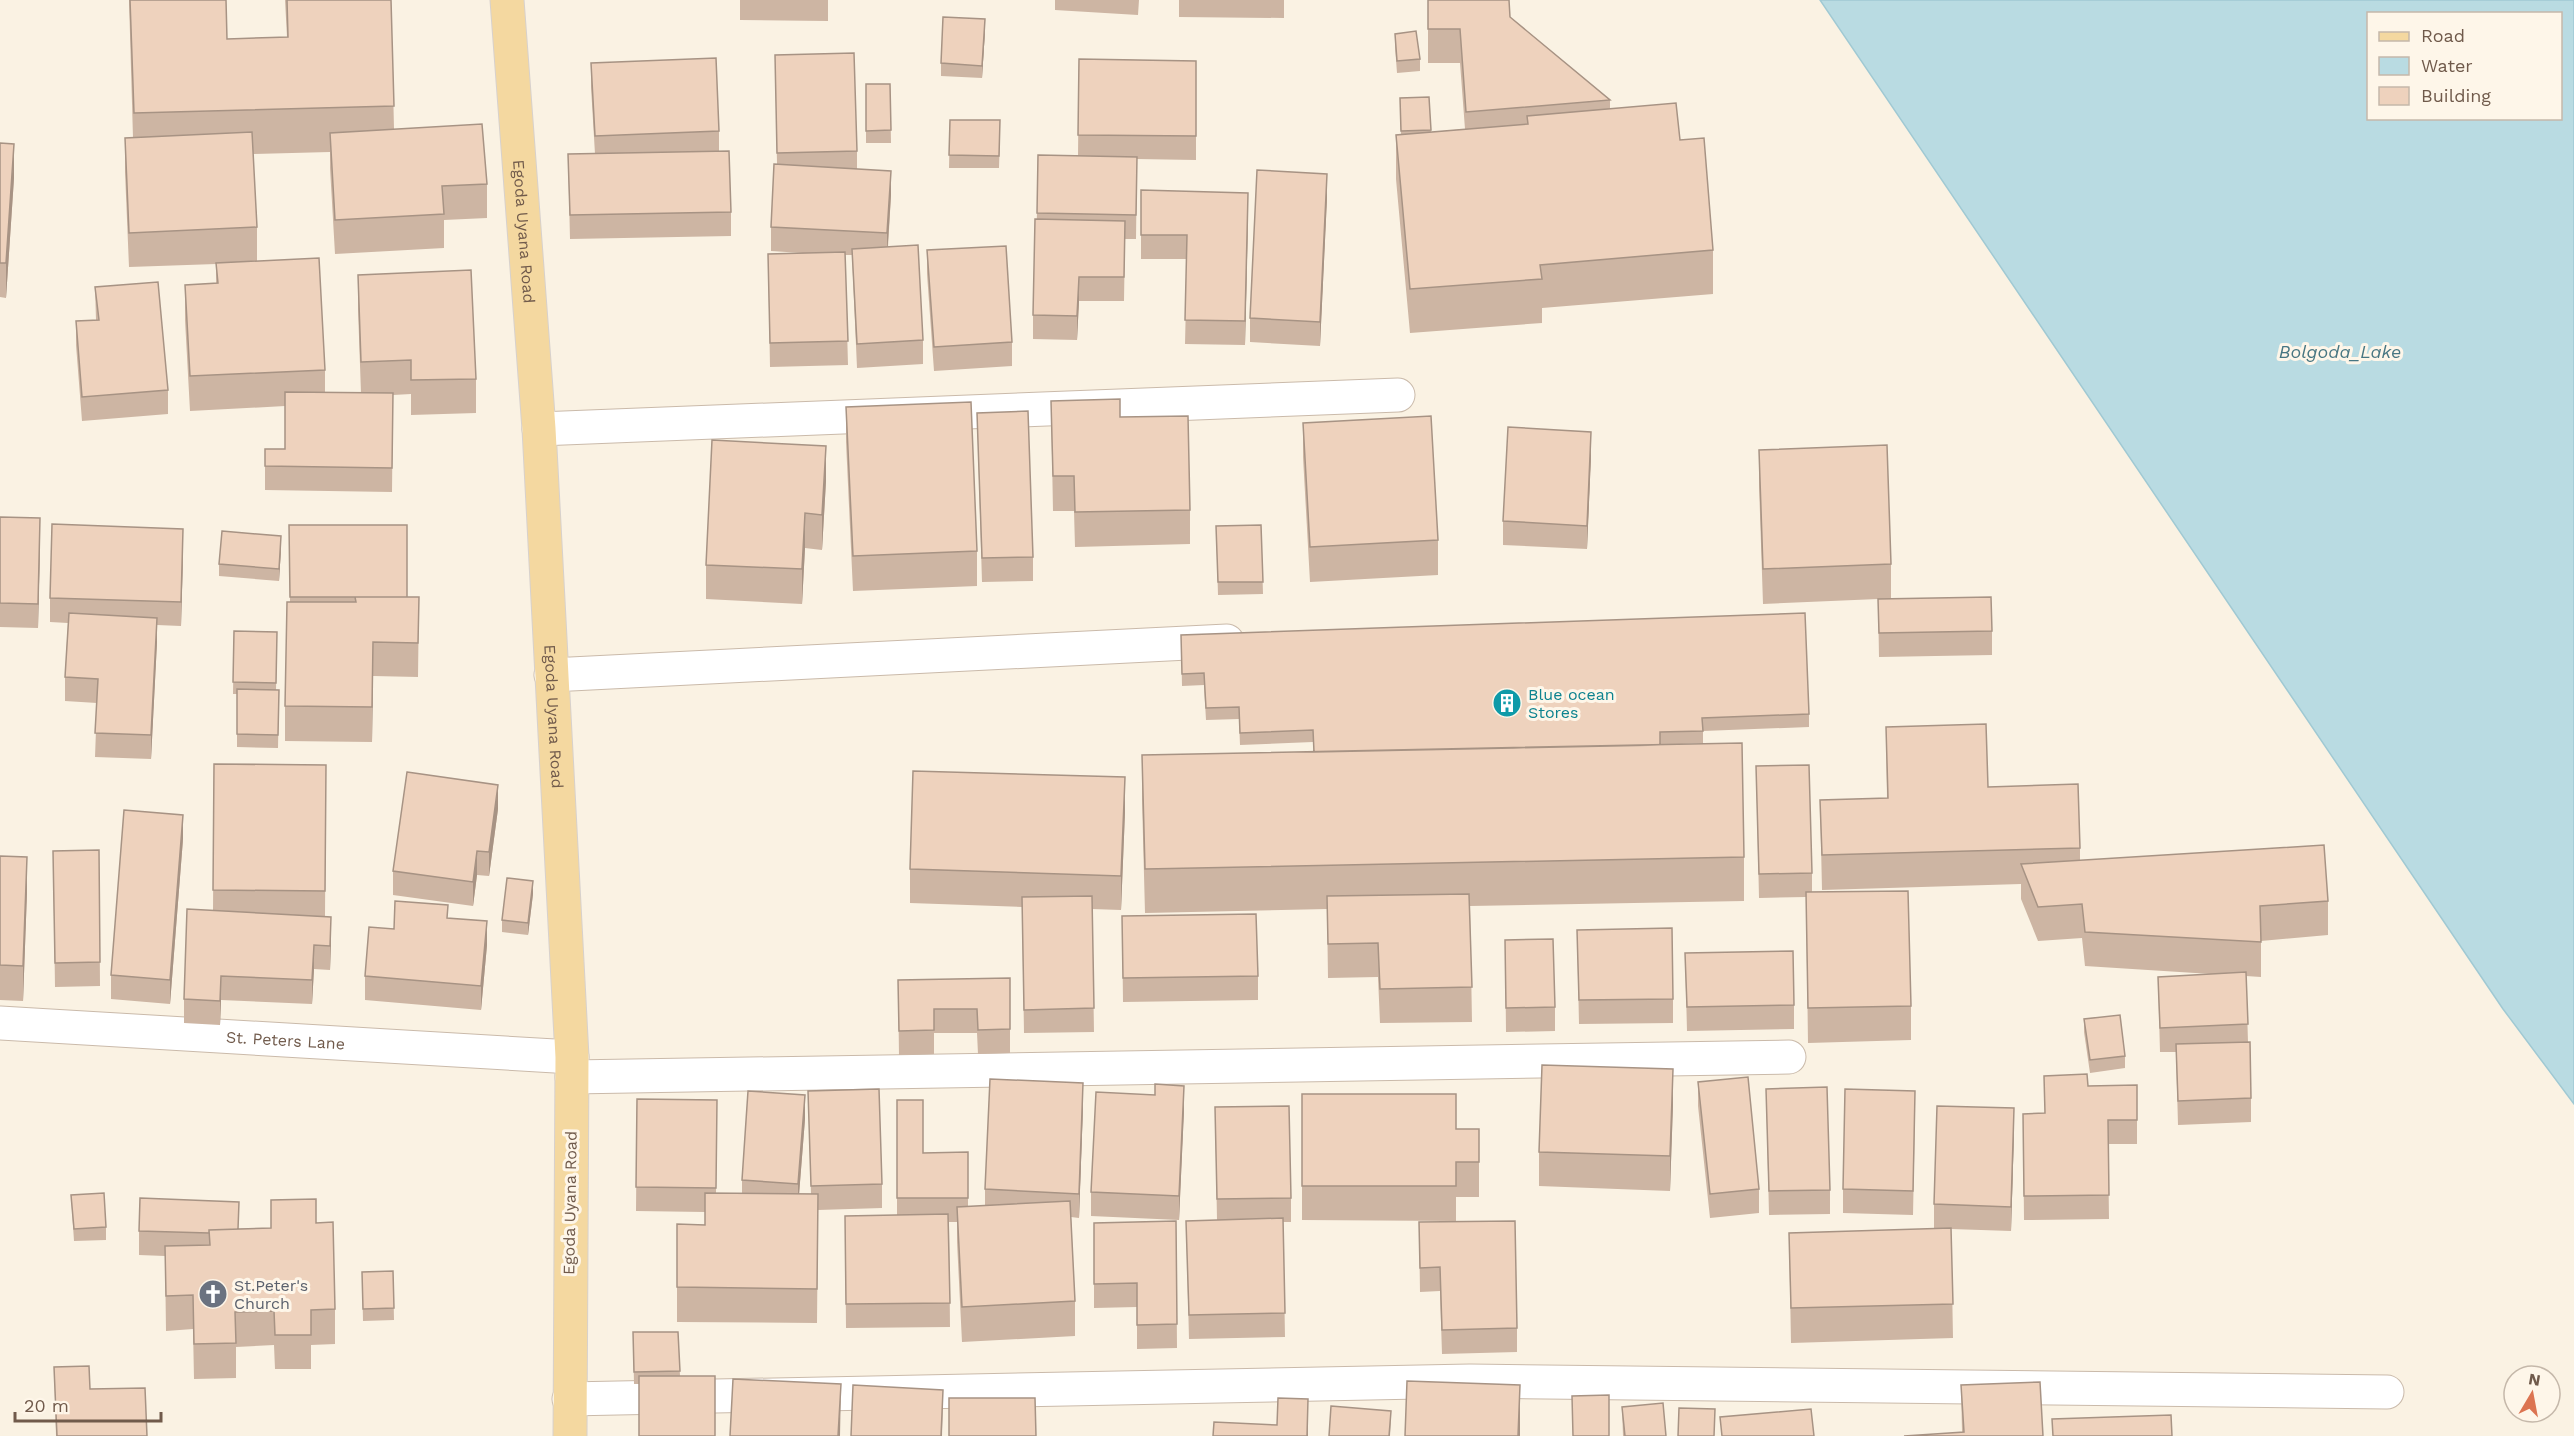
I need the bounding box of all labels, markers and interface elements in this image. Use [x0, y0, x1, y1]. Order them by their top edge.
legend [2367, 12, 2562, 120]
text: Road [2421, 25, 2465, 46]
text: Water [2421, 55, 2473, 76]
text: Building [2421, 85, 2491, 106]
street label: Egoda Uyana Road [509, 159, 539, 304]
water label: Bolgoda_Lake [2279, 341, 2401, 362]
street label: Egoda Uyana Road [541, 644, 567, 789]
place label: Blue ocean Stores [1528, 685, 1615, 722]
building icon: Blue ocean Stores [1491, 687, 1523, 719]
street label: St. Peters Lane [225, 1027, 346, 1053]
street label: Egoda Uyana Road [559, 1131, 581, 1275]
place label: St.Peter's Church [234, 1276, 308, 1313]
church icon: St.Peter's Church [197, 1278, 229, 1310]
north arrow [2502, 1364, 2562, 1424]
text: N [2527, 1369, 2542, 1390]
scale bar [15, 1385, 160, 1423]
text: 20 m [24, 1395, 69, 1416]

